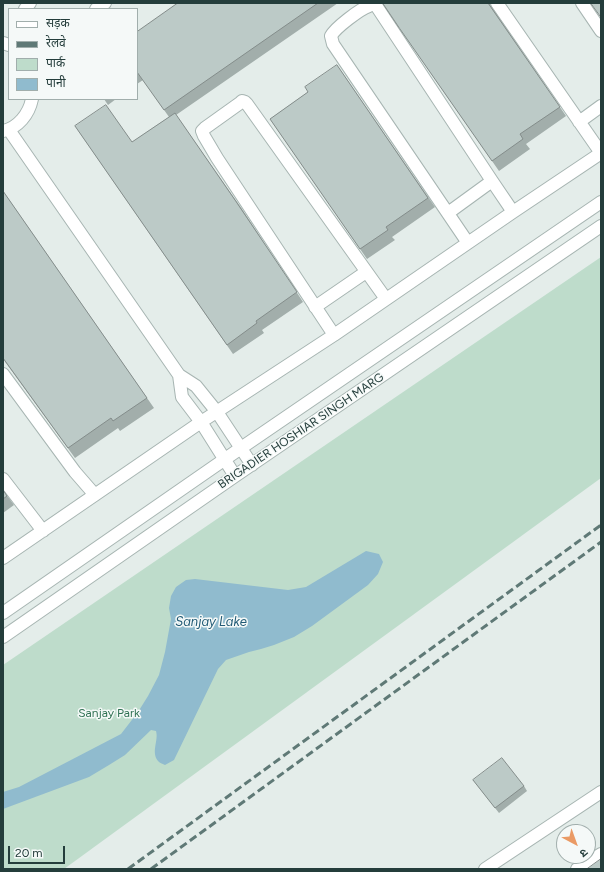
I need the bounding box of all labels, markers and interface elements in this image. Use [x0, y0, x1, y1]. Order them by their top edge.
legend [8, 8, 138, 100]
text: सड़क [46, 16, 70, 30]
text: रेलवे [46, 36, 66, 50]
text: पार्क [46, 56, 65, 70]
text: पानी [46, 76, 66, 90]
street label: BRIGADIER HOSHIAR SINGH MARG [215, 370, 387, 492]
water label: Sanjay Lake [175, 614, 247, 630]
park label: Sanjay Park [78, 706, 140, 720]
north arrow [556, 824, 596, 864]
scale bar [10, 838, 67, 864]
text: 20 m [15, 846, 43, 860]
text: उ [577, 846, 590, 860]

